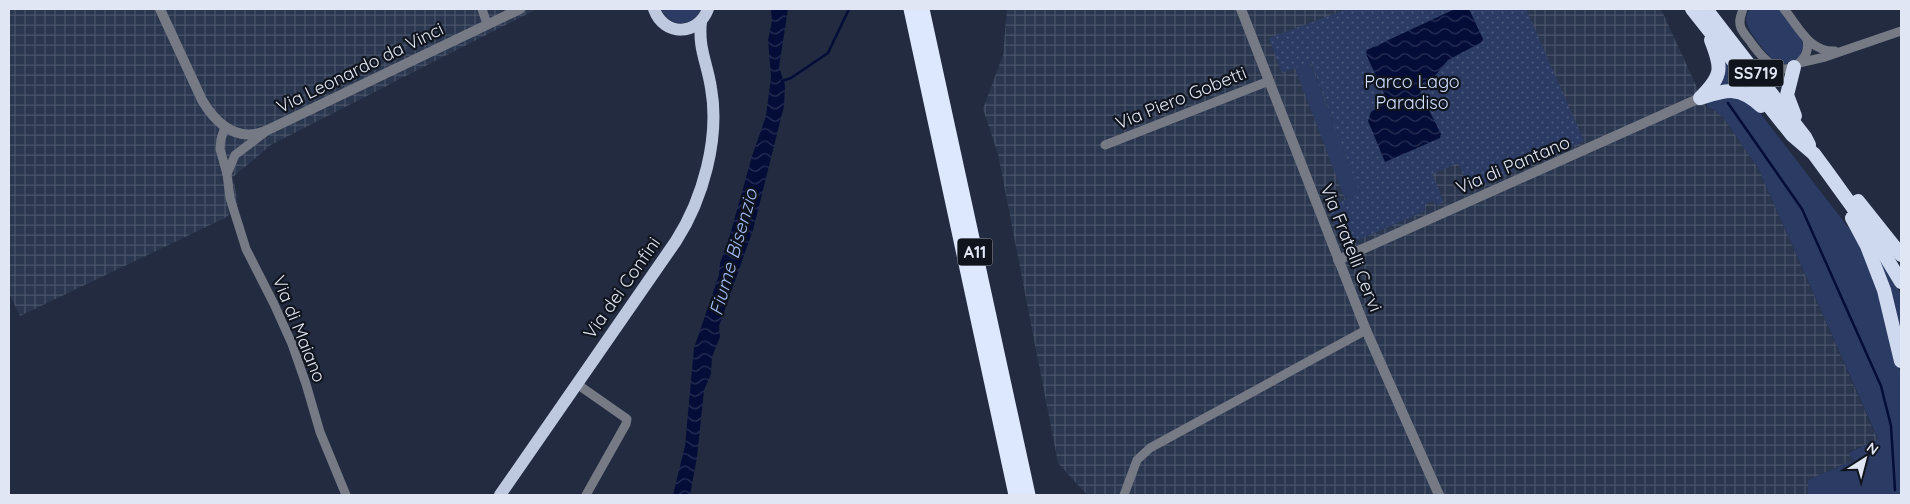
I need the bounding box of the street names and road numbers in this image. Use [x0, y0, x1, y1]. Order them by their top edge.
street label: Via Leonardo da Vinci [273, 17, 447, 118]
road number: SS719 [1728, 59, 1784, 86]
street label: Via Piero Gobetti [1112, 61, 1250, 134]
street label: Via di Pantano [1452, 130, 1573, 199]
street label: Via Fratelli Cervi [1315, 181, 1388, 315]
street label: Via dei Confini [578, 232, 665, 343]
road number: A11 [958, 238, 992, 266]
street label: Via di Maiano [268, 272, 331, 386]

